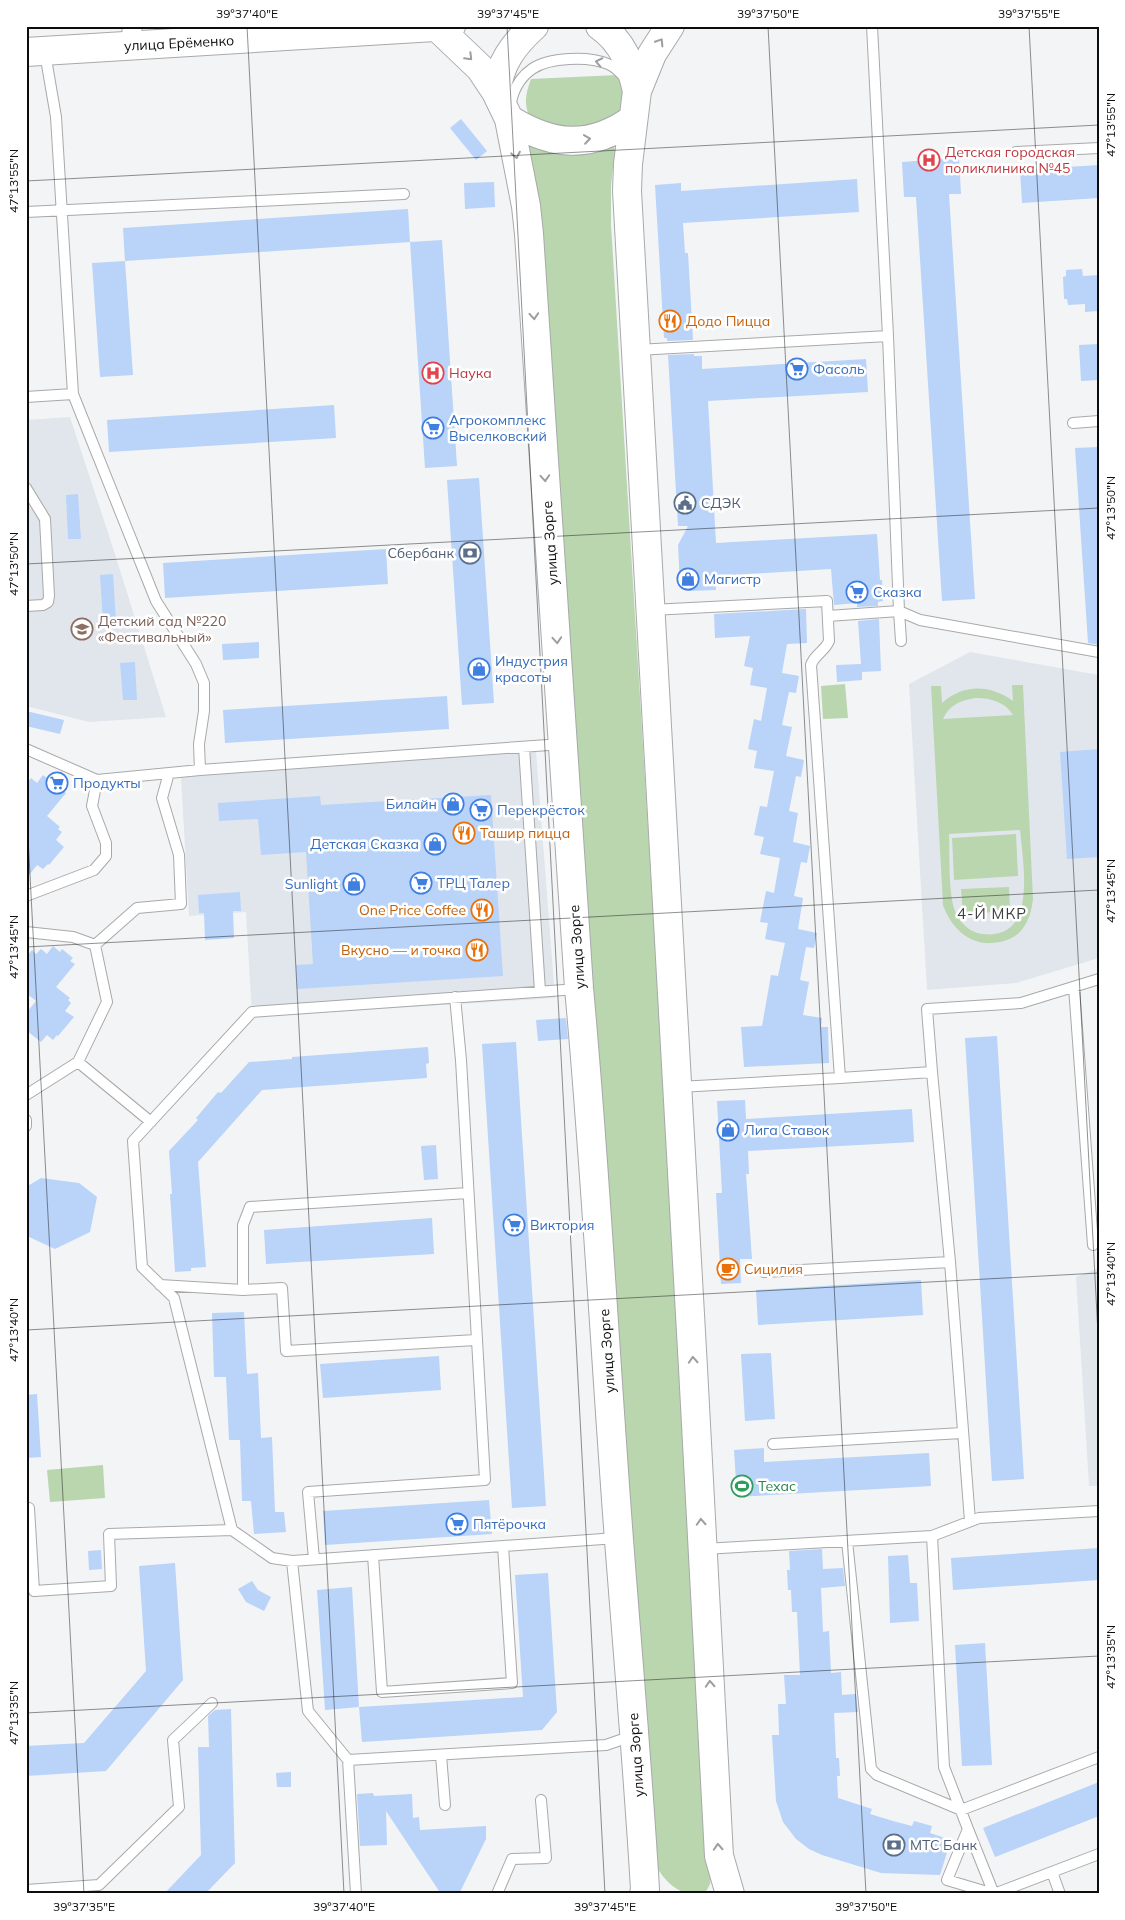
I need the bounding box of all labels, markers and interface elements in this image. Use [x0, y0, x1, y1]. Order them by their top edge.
text: 39°37'40"E [216, 6, 278, 21]
text: 39°37'45"E [477, 6, 539, 21]
text: 39°37'50"E [737, 6, 799, 21]
text: 39°37'55"E [998, 6, 1060, 21]
street label: улица Ерёменко [124, 31, 234, 55]
one-way arrow [653, 39, 663, 48]
one-way arrow [463, 51, 472, 60]
one-way arrow [594, 57, 603, 68]
text: 47°13'55"N [1103, 93, 1118, 157]
one-way arrow [583, 134, 592, 144]
place label: Детская городская поликлиника №45 [945, 143, 1075, 177]
hospital icon: Детская городская поликлиника №45 [917, 148, 941, 172]
text: 47°13'55"N [6, 149, 21, 213]
one-way arrow [510, 150, 520, 159]
restaurant icon: Додо Пицца [658, 309, 682, 333]
one-way arrow [528, 312, 539, 320]
place label: Додо Пицца [686, 312, 770, 330]
supermarket icon: Фасоль [785, 357, 809, 381]
place label: Фасоль [813, 360, 865, 378]
hospital icon: Наука [421, 361, 445, 385]
place label: Наука [449, 364, 492, 382]
place label: Агрокомплекс Выселковский [449, 411, 547, 445]
supermarket icon: Агрокомплекс Выселковский [421, 416, 445, 440]
one-way arrow [540, 474, 551, 482]
text: 47°13'50"N [1103, 476, 1118, 540]
public building icon: СДЭК [673, 491, 697, 515]
place label: СДЭК [701, 494, 741, 512]
street label: улица Зорге [538, 500, 562, 586]
text: 47°13'50"N [6, 532, 21, 596]
bank icon: Сбербанк [458, 541, 482, 565]
place label: Сбербанк [387, 544, 454, 562]
shop icon: Магистр [676, 567, 700, 591]
place label: Магистр [704, 570, 761, 588]
supermarket icon: Сказка [845, 580, 869, 604]
place label: Сказка [873, 583, 922, 601]
place label: Детский сад №220 «Фестивальный» [98, 612, 226, 646]
school or university icon: Детский сад №220 «Фестивальный» [70, 617, 94, 641]
one-way arrow [551, 636, 562, 644]
place label: Индустрия красоты [495, 652, 568, 686]
shop icon: Индустрия красоты [467, 657, 491, 681]
supermarket icon: Продукты [45, 771, 69, 795]
place label: Продукты [73, 774, 141, 792]
shop icon: Билайн [441, 792, 465, 816]
place label: Билайн [386, 795, 437, 813]
supermarket icon: Перекрёсток [469, 798, 493, 822]
place label: Перекрёсток [497, 801, 585, 819]
restaurant icon: Ташир пицца [452, 821, 476, 845]
place label: Ташир пицца [480, 824, 570, 842]
shop icon: Детская Сказка [423, 832, 447, 856]
place label: Детская Сказка [310, 835, 419, 853]
text: 47°13'45"N [1103, 859, 1118, 923]
supermarket icon: ТРЦ Талер [409, 871, 433, 895]
shop icon: Sunlight [342, 872, 366, 896]
place label: ТРЦ Талер [437, 874, 510, 892]
place label: Sunlight [285, 875, 338, 893]
restaurant icon: One Price Coffee [470, 898, 494, 922]
place label: One Price Coffee [359, 901, 466, 919]
street label: улица Зорге [565, 904, 589, 990]
district label: 4-Й МКР [957, 904, 1027, 923]
text: 47°13'45"N [6, 915, 21, 979]
restaurant icon: Вкусно — и точка [465, 938, 489, 962]
place label: Вкусно — и точка [341, 941, 461, 959]
shop icon: Лига Ставок [716, 1118, 740, 1142]
place label: Лига Ставок [744, 1121, 830, 1139]
supermarket icon: Виктория [502, 1213, 526, 1237]
place label: Виктория [530, 1216, 594, 1234]
text: 47°13'40"N [1103, 1242, 1118, 1306]
cafe icon: Сицилия [716, 1257, 740, 1281]
place label: Сицилия [744, 1260, 803, 1278]
text: 47°13'40"N [6, 1298, 21, 1362]
street label: улица Зорге [595, 1308, 619, 1394]
one-way arrow [687, 1356, 698, 1364]
sports icon: Техас [730, 1474, 754, 1498]
place label: Техас [758, 1477, 796, 1495]
supermarket icon: Пятёрочка [445, 1512, 469, 1536]
place label: Пятёрочка [473, 1515, 546, 1533]
one-way arrow [696, 1518, 706, 1526]
text: 47°13'35"N [1103, 1625, 1118, 1689]
one-way arrow [704, 1680, 715, 1688]
text: 47°13'35"N [6, 1681, 21, 1745]
street label: улица Зорге [624, 1712, 648, 1798]
bank icon: МТС Банк [882, 1833, 906, 1857]
place label: МТС Банк [910, 1836, 978, 1854]
one-way arrow [713, 1842, 724, 1850]
text: 39°37'35"E [53, 1899, 115, 1914]
text: 39°37'40"E [313, 1899, 375, 1914]
text: 39°37'45"E [574, 1899, 636, 1914]
text: 39°37'50"E [835, 1899, 897, 1914]

